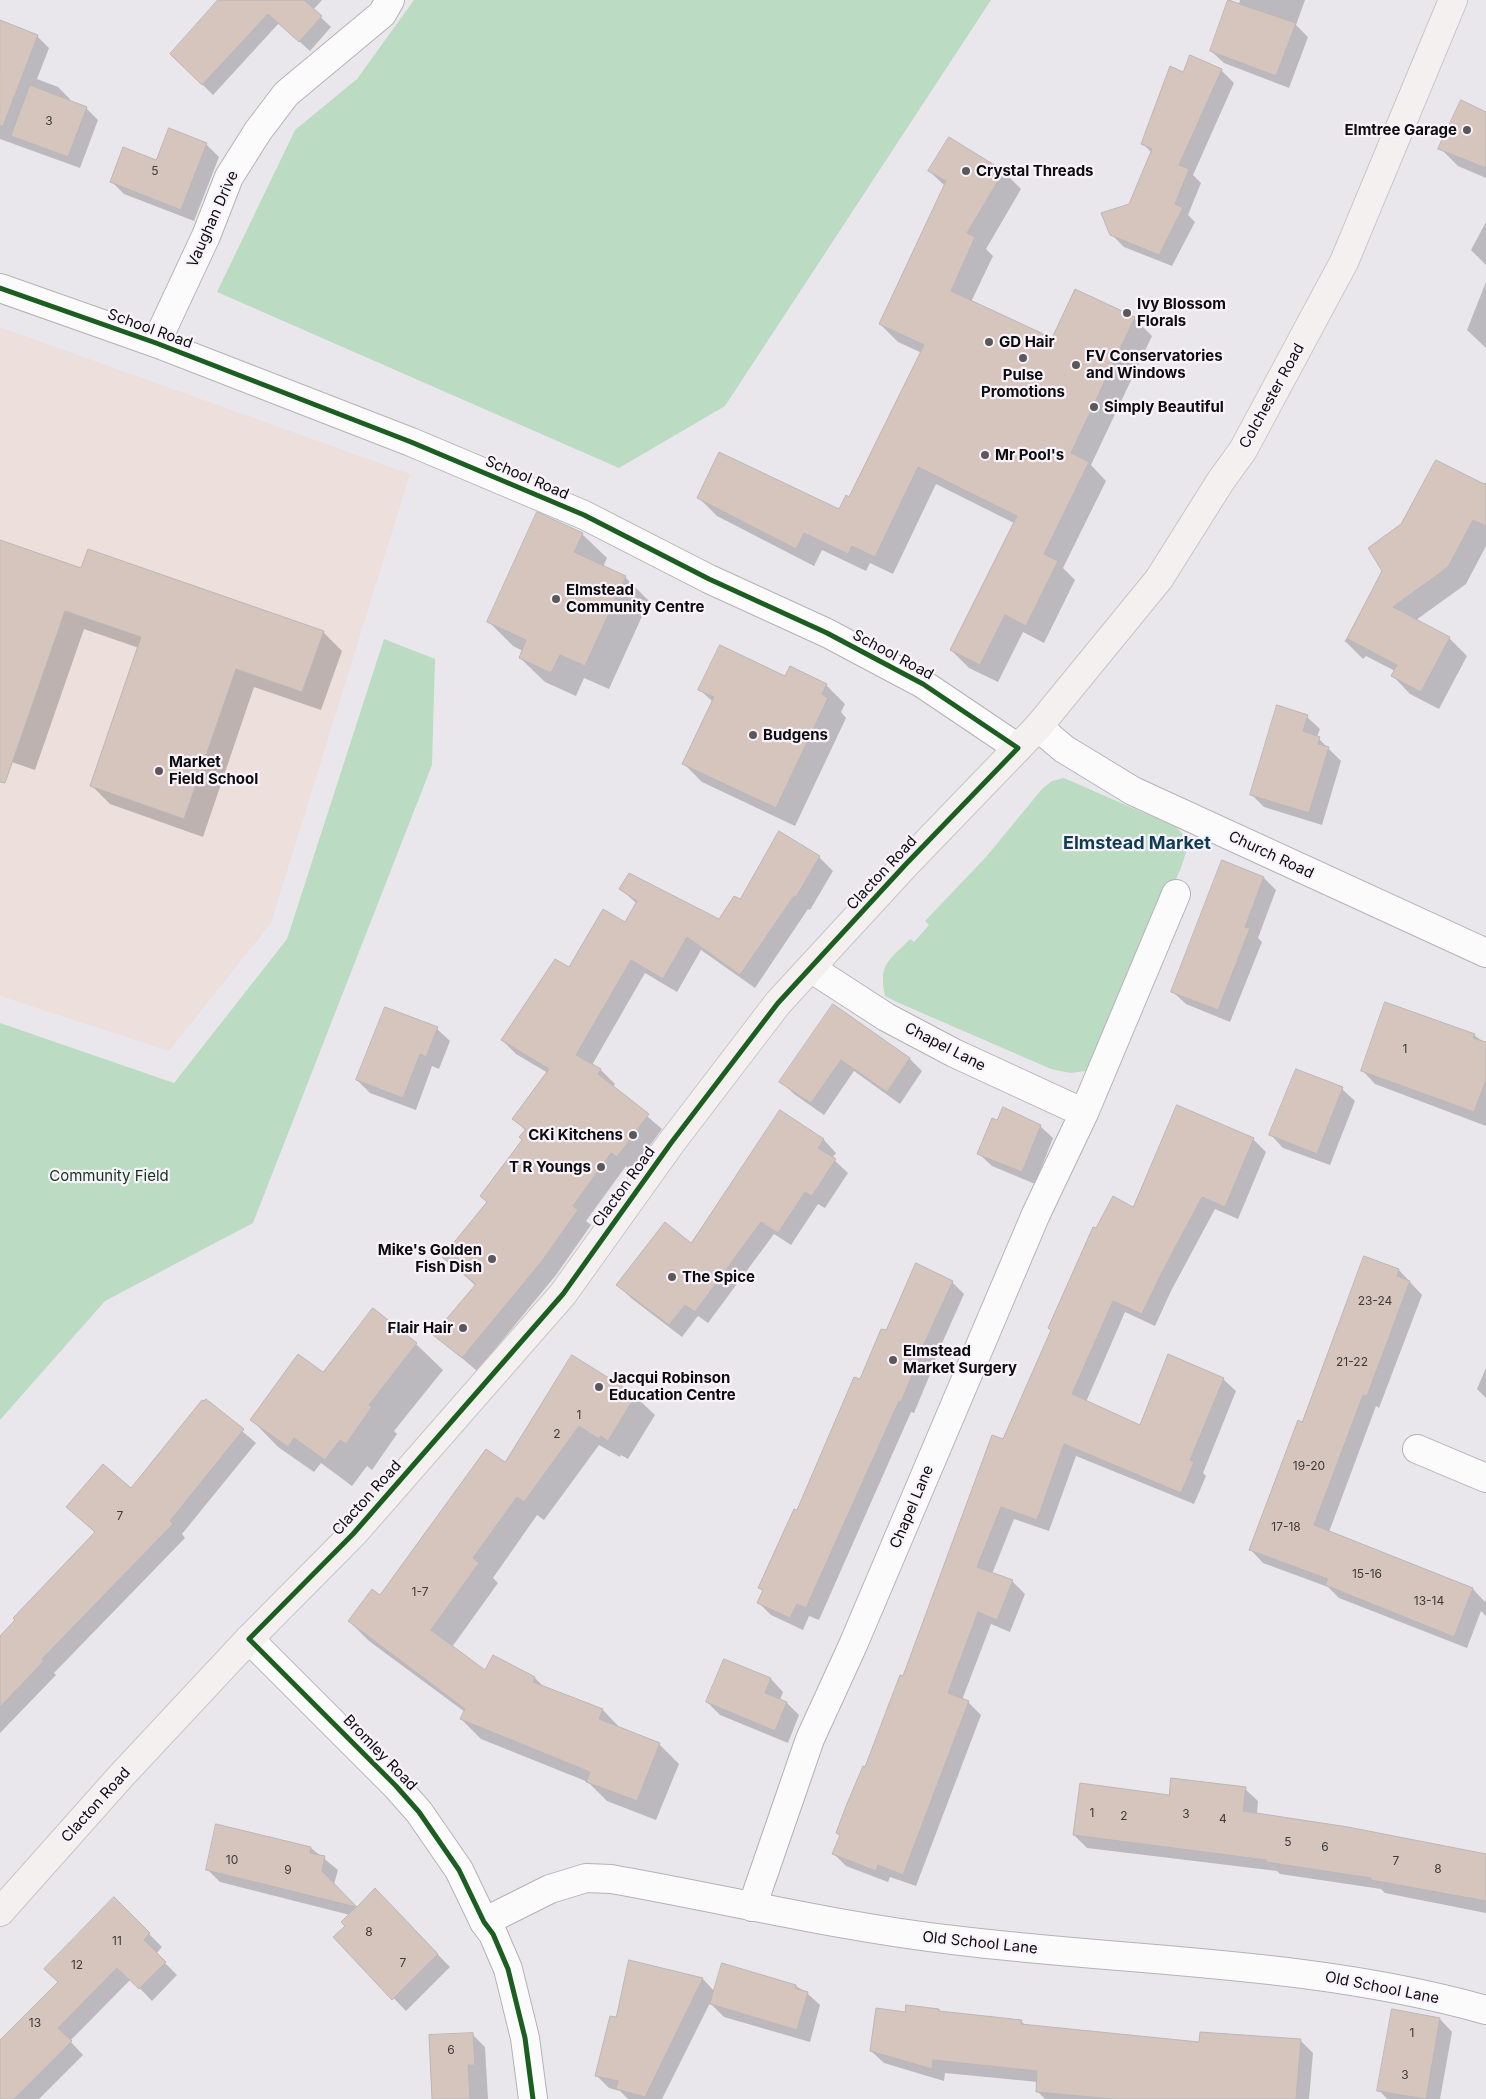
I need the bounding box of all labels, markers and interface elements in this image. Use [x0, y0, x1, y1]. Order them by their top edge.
house number: 3 [45, 114, 53, 128]
place label: Elmtree Garage [1344, 121, 1457, 139]
marker: Elmtree Garage [1461, 124, 1473, 136]
place label: Crystal Threads [976, 162, 1094, 180]
house number: 5 [151, 164, 159, 178]
marker: Crystal Threads [960, 165, 972, 177]
street label: Vaughan Drive [184, 168, 242, 270]
place label: Ivy Blossom Florals [1137, 295, 1226, 330]
street label: School Road [105, 305, 195, 353]
marker: Ivy Blossom Florals [1121, 307, 1133, 319]
place label: GD Hair [999, 333, 1055, 351]
marker: GD Hair [983, 336, 995, 348]
street label: Colchester Road [1236, 340, 1308, 452]
place label: FV Conservatories and Windows [1086, 347, 1223, 382]
marker: Pulse Promotions [1017, 352, 1029, 364]
marker: FV Conservatories and Windows [1070, 359, 1082, 371]
place label: Pulse Promotions [981, 366, 1065, 401]
place label: Simply Beautiful [1104, 398, 1224, 416]
marker: Simply Beautiful [1088, 401, 1100, 413]
place label: Mr Pool's [995, 446, 1064, 464]
marker: Mr Pool's [979, 449, 991, 461]
street label: School Road [482, 452, 572, 504]
place label: Elmstead Community Centre [566, 581, 704, 616]
marker: Elmstead Community Centre [550, 593, 562, 605]
street label: School Road [849, 626, 937, 684]
place label: Budgens [763, 726, 828, 744]
marker: Budgens [747, 729, 759, 741]
place label: Market Field School [169, 753, 258, 788]
marker: Market Field School [153, 765, 165, 777]
street label: Church Road [1226, 827, 1316, 883]
street label: Clacton Road [843, 832, 921, 914]
district label: Elmstead Market [1063, 833, 1211, 855]
street label: Chapel Lane [901, 1019, 989, 1075]
house number: 1 [1403, 1042, 1407, 1056]
place label: CKi Kitchens [528, 1126, 623, 1144]
marker: CKi Kitchens [627, 1129, 639, 1141]
street label: Clacton Road [589, 1143, 659, 1231]
place label: T R Youngs [509, 1158, 591, 1176]
marker: T R Youngs [595, 1161, 607, 1173]
park label: Community Field [49, 1167, 169, 1185]
place label: Mike's Golden Fish Dish [378, 1241, 482, 1276]
marker: Mike's Golden Fish Dish [486, 1253, 498, 1265]
place label: The Spice [682, 1268, 755, 1286]
marker: The Spice [666, 1271, 678, 1283]
house number: 23-24 [1358, 1294, 1392, 1308]
place label: Flair Hair [388, 1319, 453, 1337]
marker: Flair Hair [457, 1322, 469, 1334]
place label: Elmstead Market Surgery [903, 1342, 1017, 1377]
marker: Elmstead Market Surgery [887, 1354, 899, 1366]
house number: 21-22 [1336, 1355, 1368, 1369]
place label: Jacqui Robinson Education Centre [609, 1369, 736, 1404]
marker: Jacqui Robinson Education Centre [593, 1381, 605, 1393]
house number: 1 [577, 1408, 581, 1422]
house number: 2 [553, 1427, 561, 1441]
street label: Clacton Road [329, 1457, 405, 1539]
house number: 19-20 [1293, 1459, 1325, 1473]
street label: Chapel Lane [886, 1463, 938, 1551]
house number: 7 [117, 1509, 123, 1523]
house number: 17-18 [1271, 1520, 1301, 1534]
house number: 15-16 [1352, 1567, 1382, 1581]
house number: 1-7 [412, 1585, 428, 1599]
house number: 13-14 [1414, 1594, 1444, 1608]
street label: Bromley Road [339, 1711, 421, 1795]
street label: Clacton Road [58, 1764, 134, 1846]
house number: 1 [1090, 1806, 1094, 1820]
house number: 3 [1182, 1807, 1190, 1821]
house number: 2 [1120, 1809, 1128, 1823]
house number: 4 [1219, 1812, 1227, 1826]
house number: 5 [1284, 1835, 1292, 1849]
house number: 6 [1321, 1840, 1329, 1854]
house number: 10 [226, 1853, 238, 1867]
house number: 7 [1393, 1854, 1399, 1868]
house number: 8 [1434, 1862, 1442, 1876]
house number: 9 [284, 1863, 292, 1877]
house number: 8 [365, 1925, 373, 1939]
street label: Old School Lane [921, 1928, 1039, 1958]
house number: 11 [112, 1934, 122, 1948]
house number: 7 [400, 1956, 406, 1970]
house number: 12 [71, 1958, 83, 1972]
street label: Old School Lane [1323, 1968, 1441, 2008]
house number: 13 [29, 2016, 41, 2030]
house number: 1 [1410, 2026, 1414, 2040]
house number: 6 [447, 2043, 455, 2057]
house number: 3 [1401, 2068, 1409, 2082]

